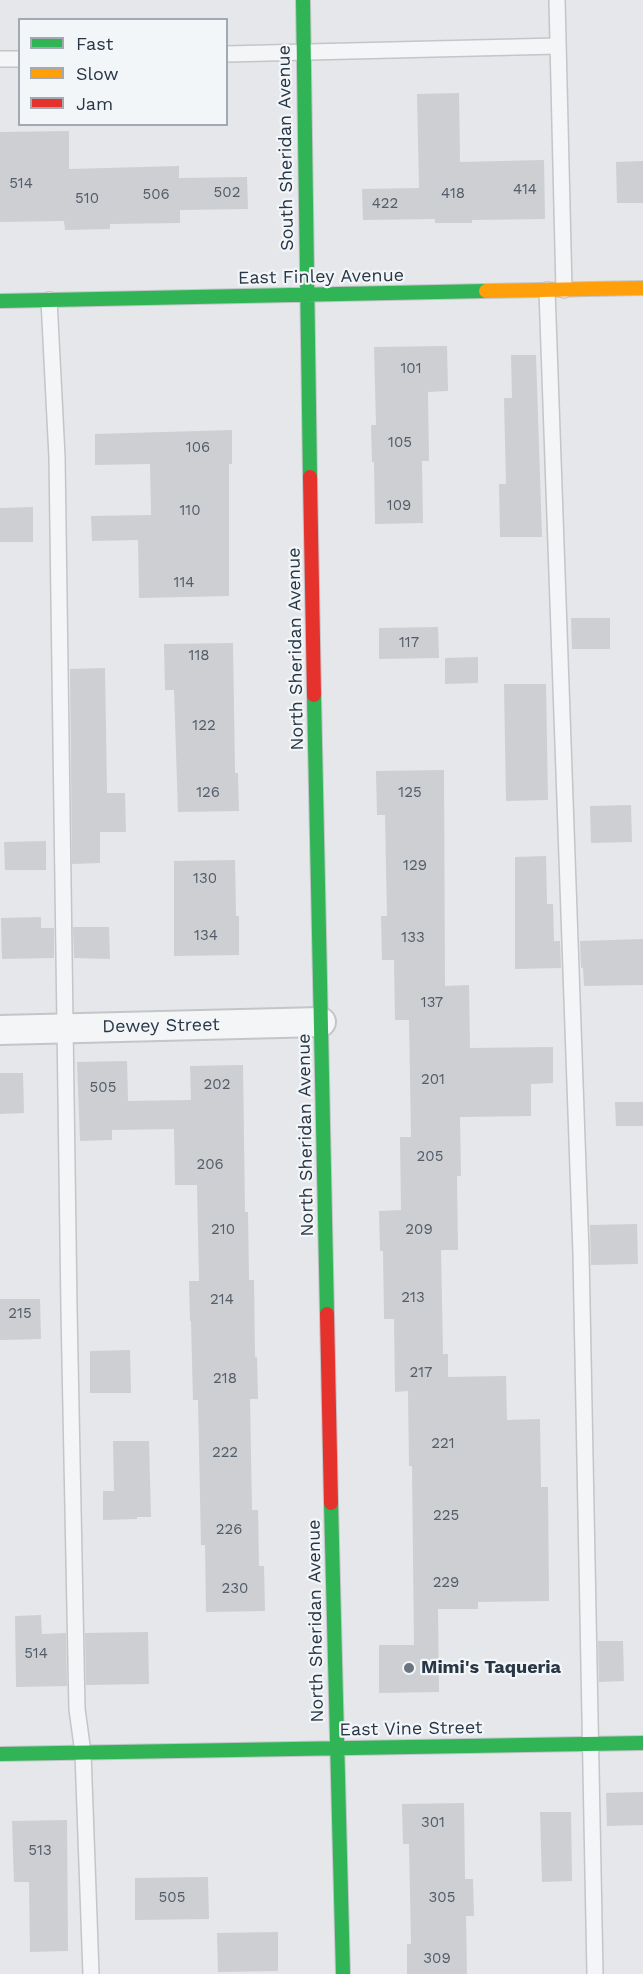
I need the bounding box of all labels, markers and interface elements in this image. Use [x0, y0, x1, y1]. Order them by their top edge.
legend [18, 18, 228, 126]
text: Fast [76, 33, 113, 54]
street label: South Sheridan Avenue [273, 45, 299, 251]
text: Slow [76, 63, 119, 84]
text: Jam [76, 93, 113, 114]
house number: 514 [9, 175, 33, 193]
house number: 414 [513, 181, 537, 199]
house number: 502 [214, 184, 240, 202]
house number: 418 [441, 185, 465, 203]
house number: 506 [142, 186, 170, 204]
house number: 510 [75, 190, 99, 208]
house number: 422 [372, 195, 398, 213]
street label: East Finley Avenue [238, 265, 404, 289]
house number: 101 [400, 360, 422, 378]
house number: 105 [388, 434, 412, 452]
house number: 106 [186, 439, 210, 457]
house number: 109 [387, 497, 411, 515]
house number: 110 [179, 502, 201, 520]
street label: North Sheridan Avenue [283, 547, 309, 751]
house number: 114 [174, 574, 194, 592]
house number: 117 [399, 634, 419, 652]
house number: 118 [189, 647, 209, 665]
house number: 122 [192, 717, 216, 735]
house number: 126 [196, 784, 220, 802]
house number: 125 [398, 784, 422, 802]
house number: 129 [403, 857, 427, 875]
house number: 130 [193, 870, 217, 888]
house number: 134 [194, 927, 218, 945]
house number: 133 [401, 929, 425, 947]
house number: 137 [421, 994, 443, 1012]
street label: Dewey Street [102, 1014, 220, 1038]
street label: North Sheridan Avenue [293, 1033, 319, 1237]
house number: 201 [421, 1071, 445, 1089]
house number: 202 [204, 1076, 230, 1094]
house number: 505 [90, 1079, 116, 1097]
house number: 205 [417, 1148, 443, 1166]
house number: 206 [196, 1156, 224, 1174]
house number: 210 [211, 1221, 235, 1239]
house number: 209 [405, 1221, 433, 1239]
house number: 213 [401, 1289, 425, 1307]
house number: 214 [210, 1291, 234, 1309]
house number: 215 [8, 1305, 32, 1323]
house number: 217 [409, 1364, 433, 1382]
house number: 218 [213, 1370, 237, 1388]
house number: 221 [431, 1435, 455, 1453]
house number: 222 [212, 1444, 238, 1462]
house number: 225 [433, 1507, 459, 1525]
street label: North Sheridan Avenue [303, 1519, 329, 1723]
house number: 226 [216, 1521, 242, 1539]
house number: 229 [433, 1574, 459, 1592]
house number: 230 [222, 1580, 248, 1598]
house number: 514 [24, 1645, 48, 1663]
place label: Mimi's Taqueria [421, 1657, 561, 1679]
marker: Mimi's Taqueria [402, 1661, 416, 1675]
street label: East Vine Street [339, 1717, 483, 1741]
house number: 301 [421, 1814, 445, 1832]
house number: 513 [28, 1842, 52, 1860]
house number: 505 [159, 1889, 185, 1907]
house number: 305 [429, 1889, 455, 1907]
house number: 309 [423, 1950, 451, 1968]

